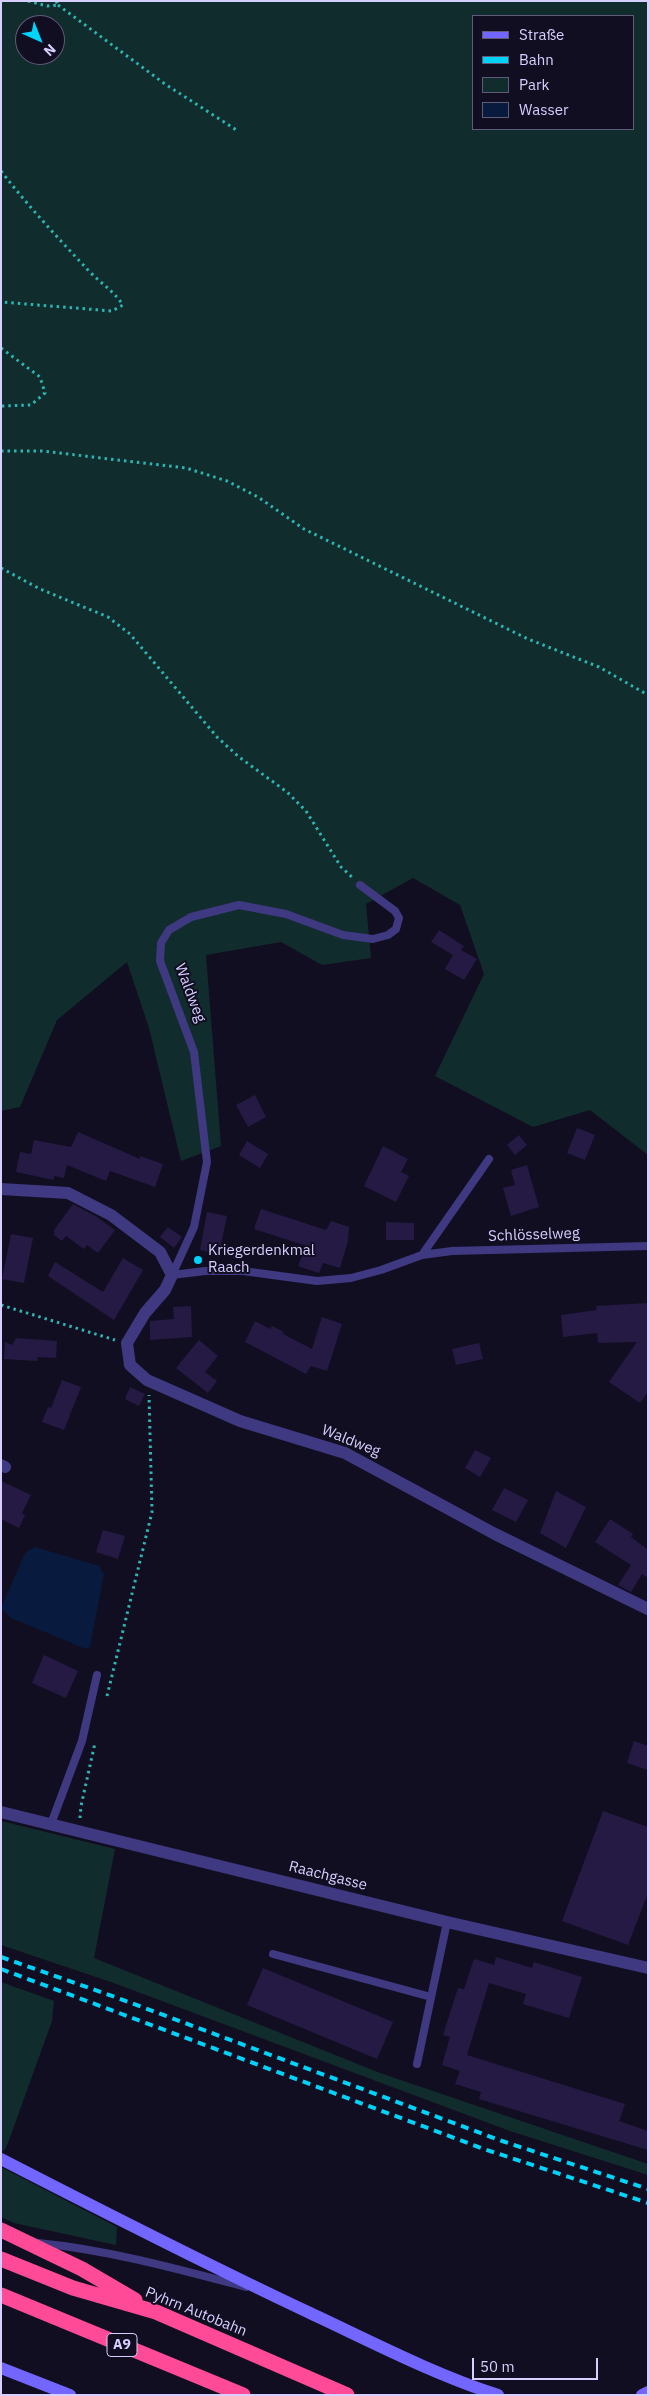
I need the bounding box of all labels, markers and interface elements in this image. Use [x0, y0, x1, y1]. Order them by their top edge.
north arrow [15, 15, 65, 65]
legend [472, 15, 634, 130]
text: Straße [519, 25, 564, 44]
text: N [40, 40, 60, 60]
text: Bahn [519, 50, 554, 69]
text: Park [519, 75, 549, 94]
text: Wasser [519, 100, 569, 119]
street label: Waldweg [171, 961, 209, 1025]
street label: Schlösselweg [488, 1224, 580, 1246]
place label: Kriegerdenkmal Raach [208, 1242, 315, 1277]
marker: Kriegerdenkmal Raach [192, 1254, 204, 1266]
street label: Waldweg [319, 1421, 383, 1461]
street label: Raachgasse [287, 1858, 369, 1894]
street label: Pyhrn Autobahn [142, 2283, 250, 2341]
road number: A9 [107, 2334, 137, 2356]
scale bar [474, 2348, 600, 2380]
text: 50 m [480, 2357, 515, 2376]

